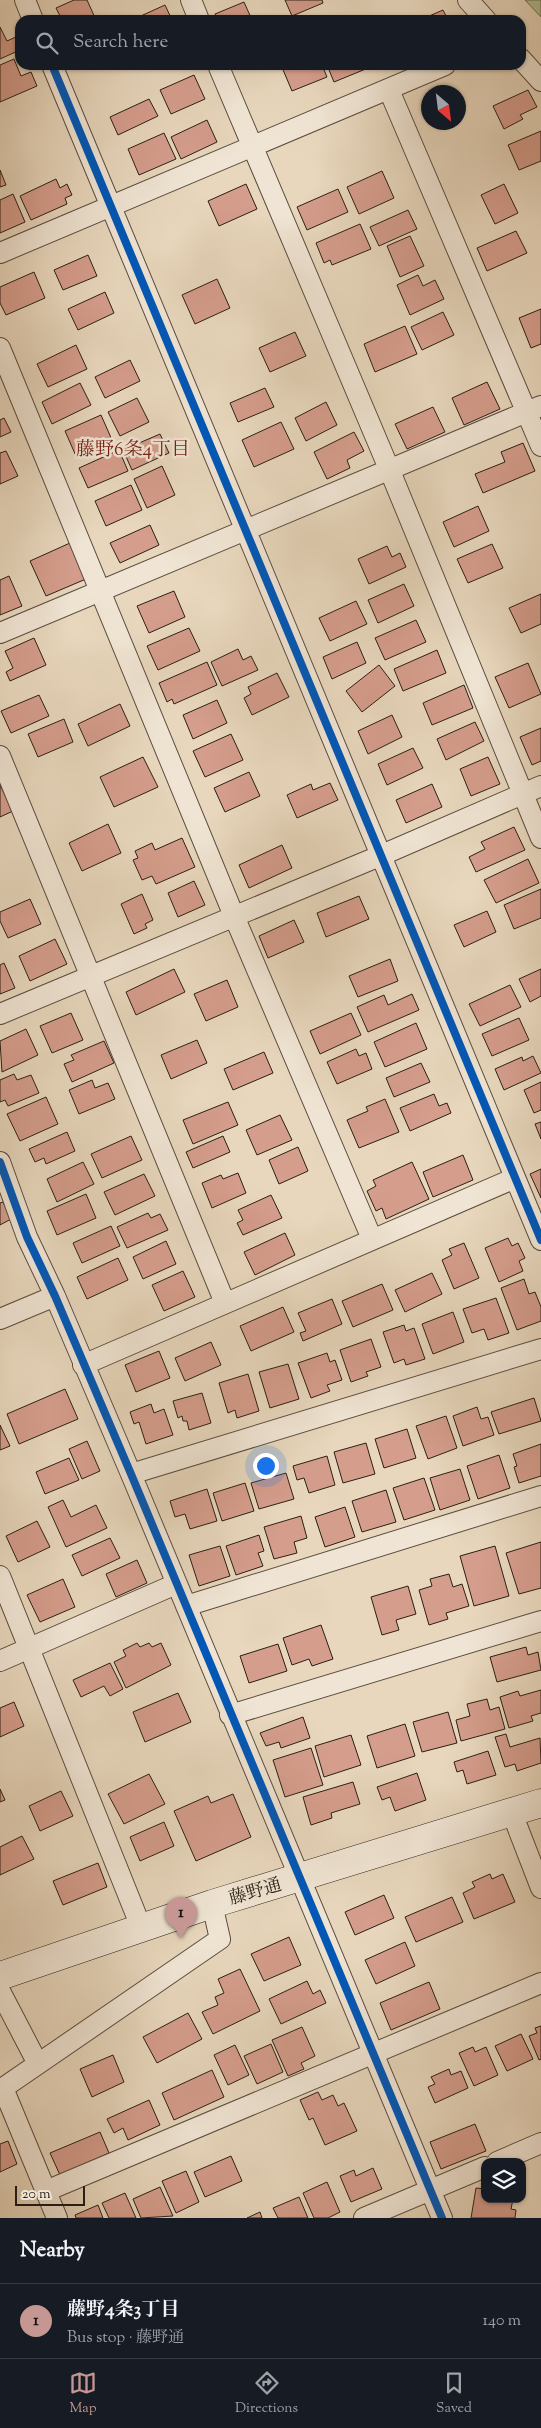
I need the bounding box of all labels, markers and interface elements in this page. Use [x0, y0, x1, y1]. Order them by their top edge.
search box [15, 15, 526, 70]
icon: search [33, 29, 61, 57]
text: Search here [73, 29, 168, 56]
north arrow [421, 85, 466, 130]
district label: 藤野6条4丁目 [76, 437, 190, 464]
your location [253, 1453, 279, 1479]
street label: 藤野通 [226, 1873, 285, 1913]
pin: 1 [165, 1897, 197, 1938]
map controls [481, 2158, 526, 2203]
button: layers [481, 2158, 526, 2203]
scale bar [15, 2183, 85, 2206]
text: 20 m [22, 2185, 51, 2205]
text: Nearby [20, 2236, 85, 2266]
text: 藤野4条3丁目 [67, 2297, 179, 2324]
text: 1 [33, 2310, 39, 2333]
text: 140 m [483, 2310, 521, 2333]
text: Bus stop · 藤野通 [67, 2327, 184, 2350]
tab: Map [69, 2369, 97, 2419]
tab: Directions [235, 2369, 298, 2419]
tab: Saved [436, 2369, 472, 2419]

